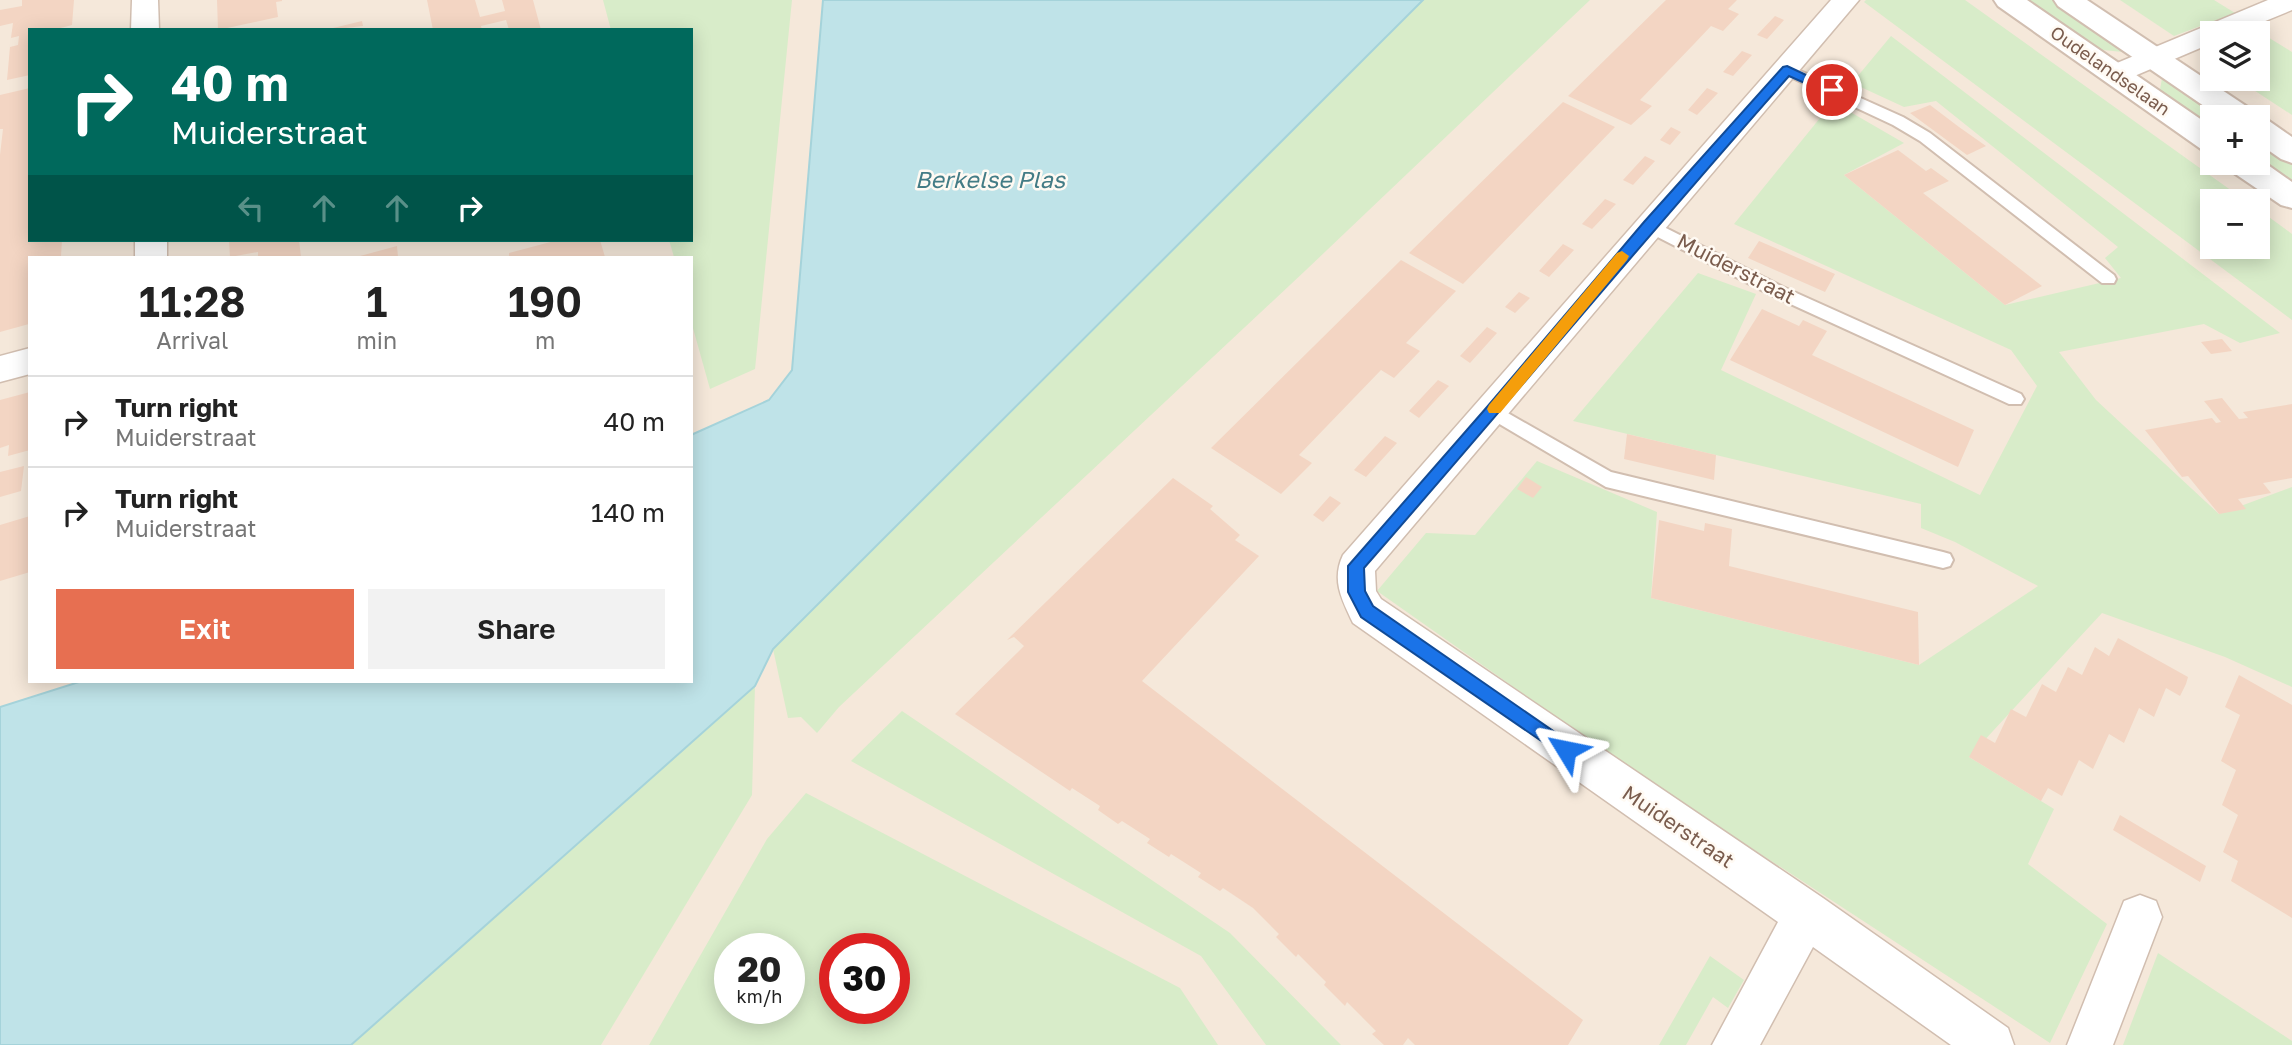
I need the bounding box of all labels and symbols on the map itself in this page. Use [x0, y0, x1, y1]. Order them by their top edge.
street label: Oudelandselaan [2047, 21, 2175, 120]
pin [1802, 60, 1862, 120]
water label: Berkelse Plas [915, 165, 1066, 193]
street label: Muiderstraat [1673, 227, 1800, 309]
position arrow [1529, 713, 1603, 787]
street label: Muiderstraat [1618, 779, 1739, 873]
speed limit sign: 30 [819, 933, 910, 1024]

